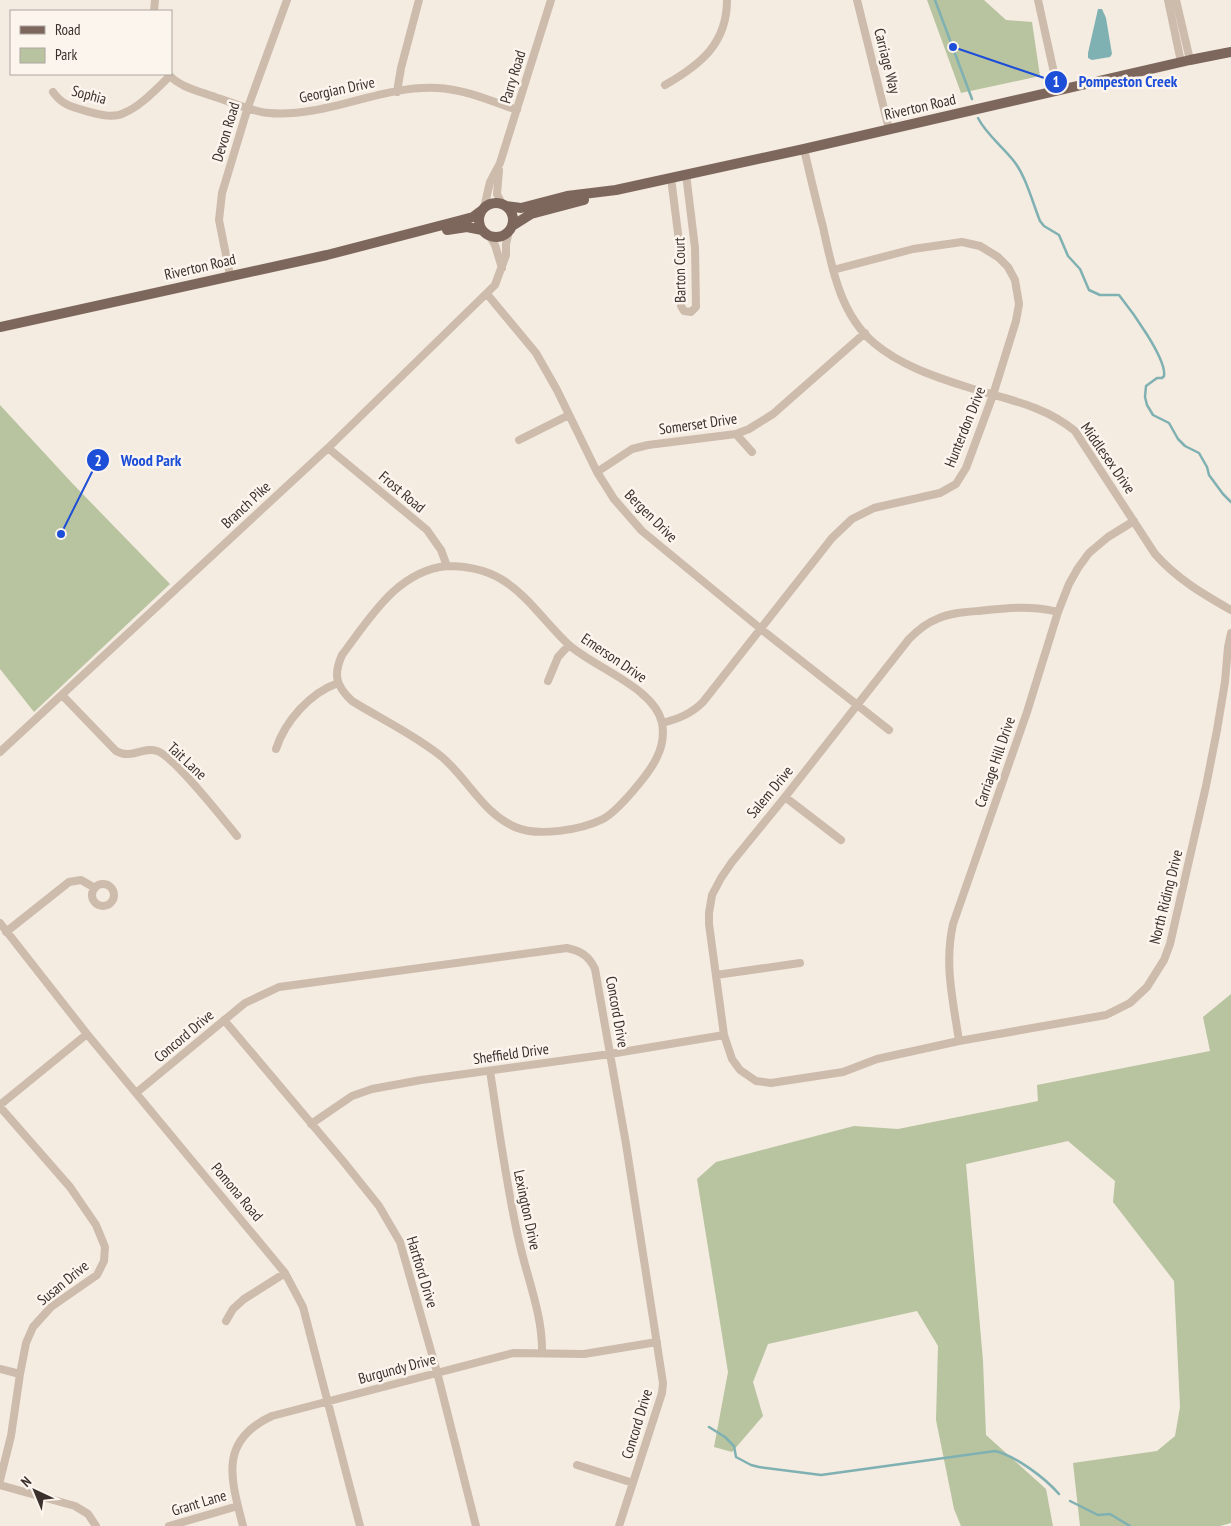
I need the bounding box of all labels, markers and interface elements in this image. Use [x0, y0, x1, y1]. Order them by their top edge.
legend [10, 10, 172, 75]
text: Road [55, 20, 81, 39]
street label: Carriage Way [870, 26, 905, 96]
text: Park [55, 45, 77, 64]
street label: Parry Road [495, 48, 530, 106]
callout: Pompeston Creek [1044, 66, 1188, 97]
text: Pompeston Creek [1079, 71, 1178, 91]
street label: Georgian Drive [297, 72, 376, 107]
text: 1 [1052, 72, 1060, 91]
street label: Sophia [70, 81, 109, 108]
street label: Riverton Road [882, 89, 957, 124]
street label: Devon Road [207, 100, 244, 164]
street label: Barton Court [669, 237, 690, 303]
street label: Riverton Road [162, 249, 237, 284]
street label: Hunterdon Drive [940, 384, 989, 470]
street label: Somerset Drive [658, 409, 738, 438]
street label: Middlesex Drive [1077, 418, 1140, 497]
callout: Wood Park [86, 445, 191, 476]
text: Wood Park [120, 450, 182, 470]
text: 2 [94, 451, 102, 470]
street label: Frost Road [375, 467, 429, 516]
street label: Branch Pike [217, 477, 274, 532]
street label: Bergen Drive [621, 485, 682, 546]
street label: Emerson Drive [578, 629, 651, 686]
street label: Carriage Hill Drive [970, 714, 1019, 810]
street label: Tait Lane [164, 738, 211, 784]
street label: Salem Drive [742, 762, 797, 822]
street label: North Riding Drive [1145, 848, 1186, 946]
street label: Concord Drive [602, 975, 633, 1049]
street label: Concord Drive [150, 1005, 217, 1066]
street label: Sheffield Drive [472, 1039, 550, 1068]
street label: Pomona Road [207, 1159, 267, 1225]
street label: Lexington Drive [510, 1168, 545, 1252]
street label: Hartford Drive [403, 1234, 442, 1310]
street label: Susan Drive [33, 1256, 92, 1309]
street label: Burgundy Drive [356, 1349, 438, 1388]
street label: Concord Drive [617, 1387, 656, 1461]
north arrow [10, 1466, 60, 1516]
text: N [17, 1473, 35, 1491]
street label: Grant Lane [169, 1485, 228, 1520]

